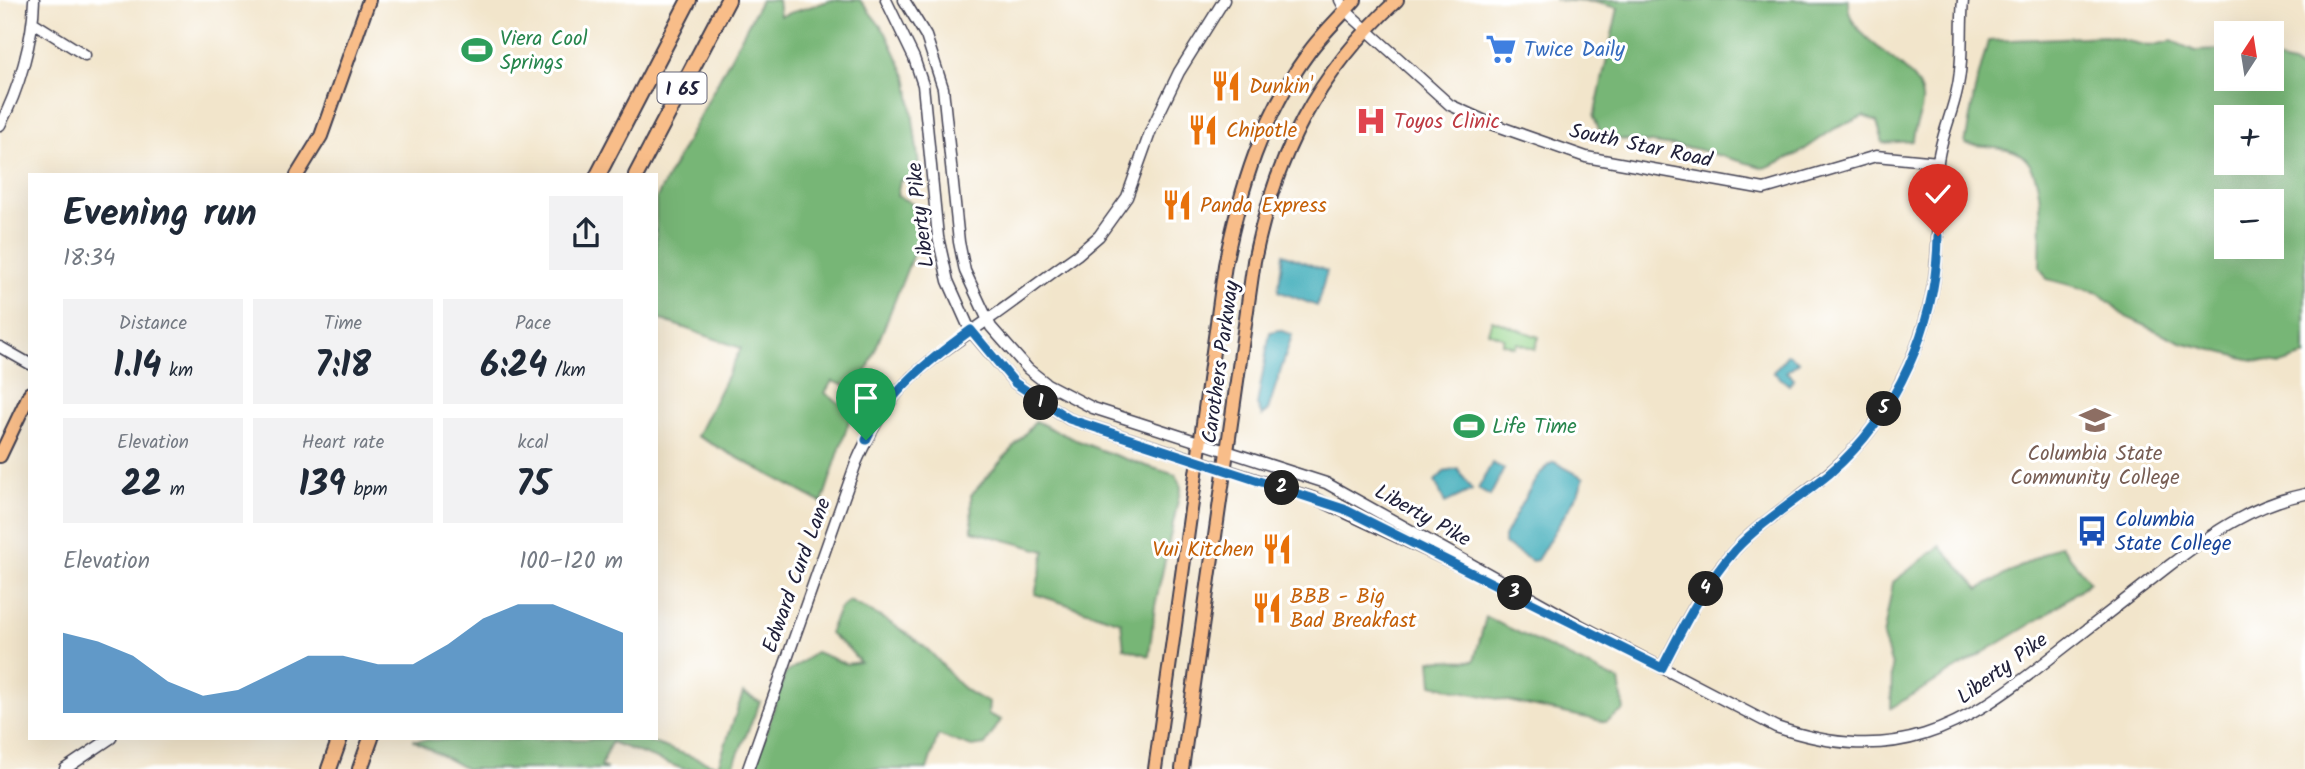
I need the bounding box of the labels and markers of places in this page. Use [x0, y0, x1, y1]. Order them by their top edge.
place label: Viera Cool Springs [500, 23, 588, 80]
supermarket icon: Twice Daily [1484, 32, 1518, 66]
sports icon: Viera Cool Springs [460, 33, 494, 67]
place label: Twice Daily [1524, 34, 1625, 67]
restaurant icon: Dunkin' [1209, 69, 1243, 103]
place label: Dunkin' [1249, 71, 1314, 104]
hospital icon: Toyos Clinic [1354, 104, 1388, 138]
place label: Toyos Clinic [1394, 106, 1500, 139]
restaurant icon: Chipotle [1186, 113, 1220, 147]
place label: Chipotle [1226, 115, 1298, 148]
pin [1908, 164, 1968, 236]
restaurant icon: Panda Express [1160, 188, 1194, 222]
place label: Panda Express [1200, 190, 1327, 223]
pin [836, 368, 896, 440]
pin: 1 [1024, 386, 1058, 420]
pin: 5 [1867, 392, 1902, 426]
school or university icon: Columbia State Community College [2078, 403, 2112, 437]
sports icon: Life Time [1452, 409, 1486, 443]
place label: Life Time [1492, 411, 1577, 444]
place label: Columbia State Community College [2010, 438, 2180, 495]
pin: 2 [1264, 470, 1300, 505]
place label: Columbia State College [2115, 504, 2232, 561]
bus stop icon: Columbia State College [2075, 514, 2109, 548]
restaurant icon: Vui Kitchen [1260, 532, 1294, 566]
place label: Vui Kitchen [1153, 534, 1254, 567]
pin: 4 [1688, 572, 1724, 606]
pin: 3 [1498, 576, 1532, 610]
place label: BBB - Big Bad Breakfast [1290, 581, 1417, 638]
restaurant icon: BBB - Big Bad Breakfast [1250, 591, 1284, 625]

